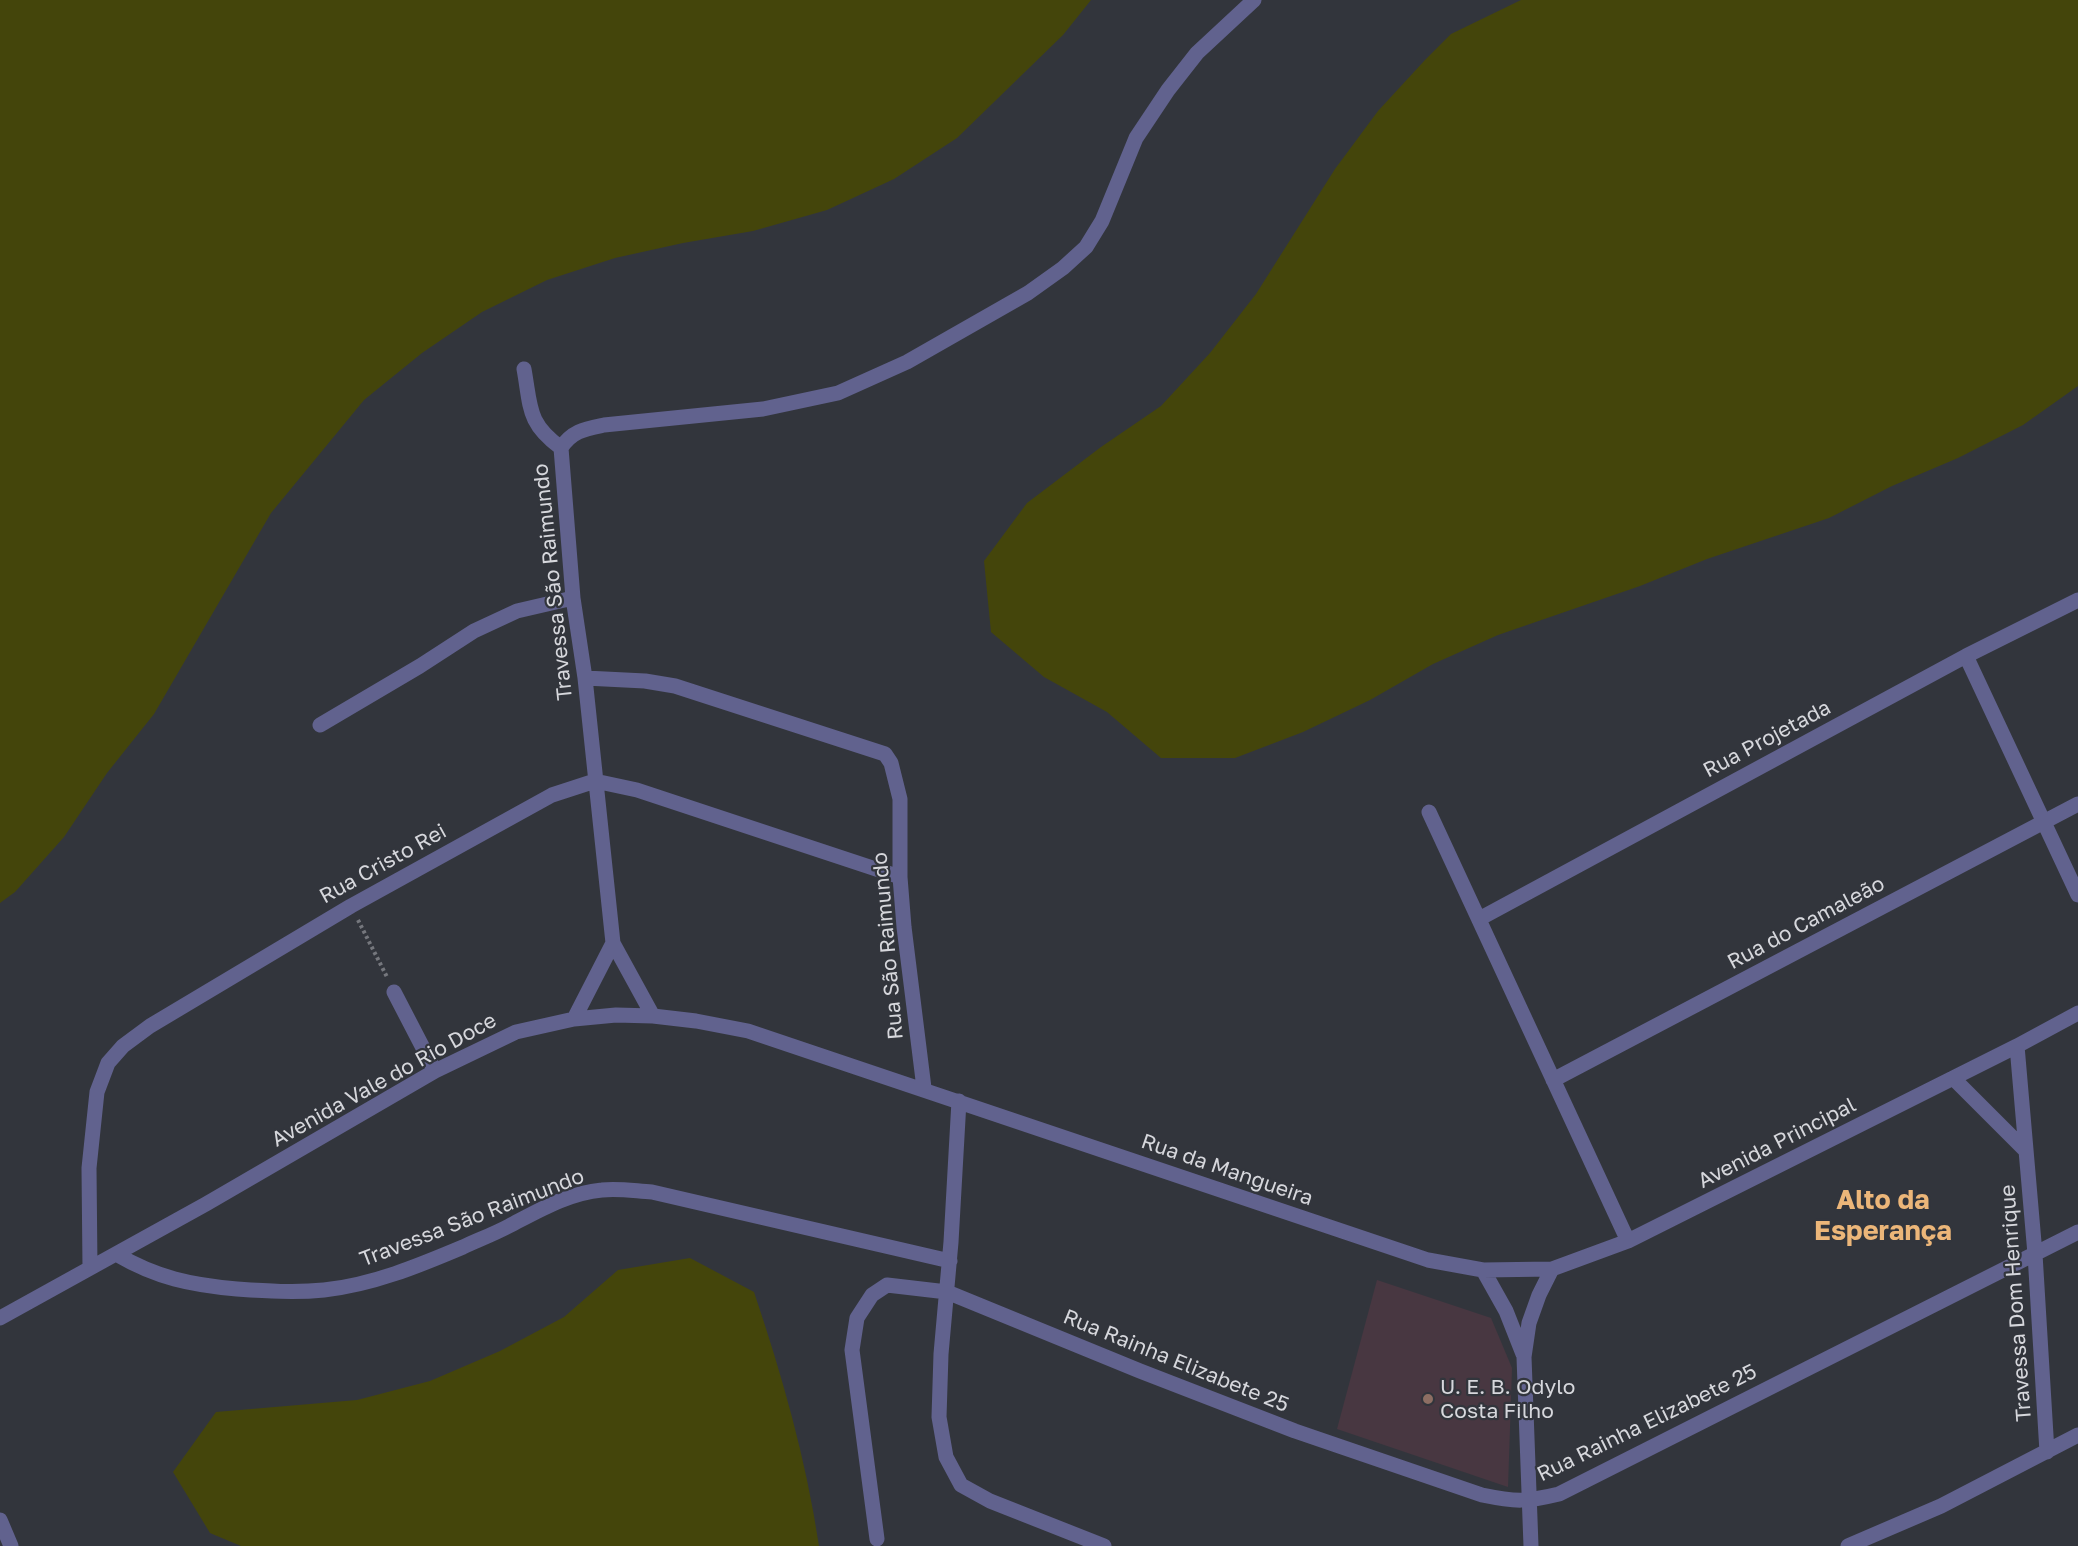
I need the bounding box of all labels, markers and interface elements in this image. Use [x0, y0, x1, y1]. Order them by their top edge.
street label: Travessa São Raimundo [528, 462, 578, 702]
street label: Rua Projetada [1699, 695, 1835, 783]
street label: Rua Cristo Rei [315, 819, 451, 909]
street label: Rua São Raimundo [867, 851, 909, 1041]
street label: Rua do Camaleão [1723, 871, 1889, 975]
street label: Avenida Vale do Rio Doce [267, 1008, 501, 1152]
street label: Avenida Principal [1694, 1092, 1860, 1194]
street label: Rua da Mangueira [1138, 1129, 1316, 1211]
street label: Travessa São Raimundo [356, 1164, 588, 1272]
district label: Alto da Esperança [1814, 1184, 1952, 1247]
street label: Travessa Dom Henrique [1995, 1184, 2037, 1422]
street label: Rua Rainha Elizabete 25 [1059, 1304, 1293, 1418]
street label: Rua Rainha Elizabete 25 [1533, 1359, 1761, 1487]
place label: U. E. B. Odylo Costa Filho [1440, 1374, 1575, 1424]
marker: U. E. B. Odylo Costa Filho [1421, 1392, 1435, 1406]

